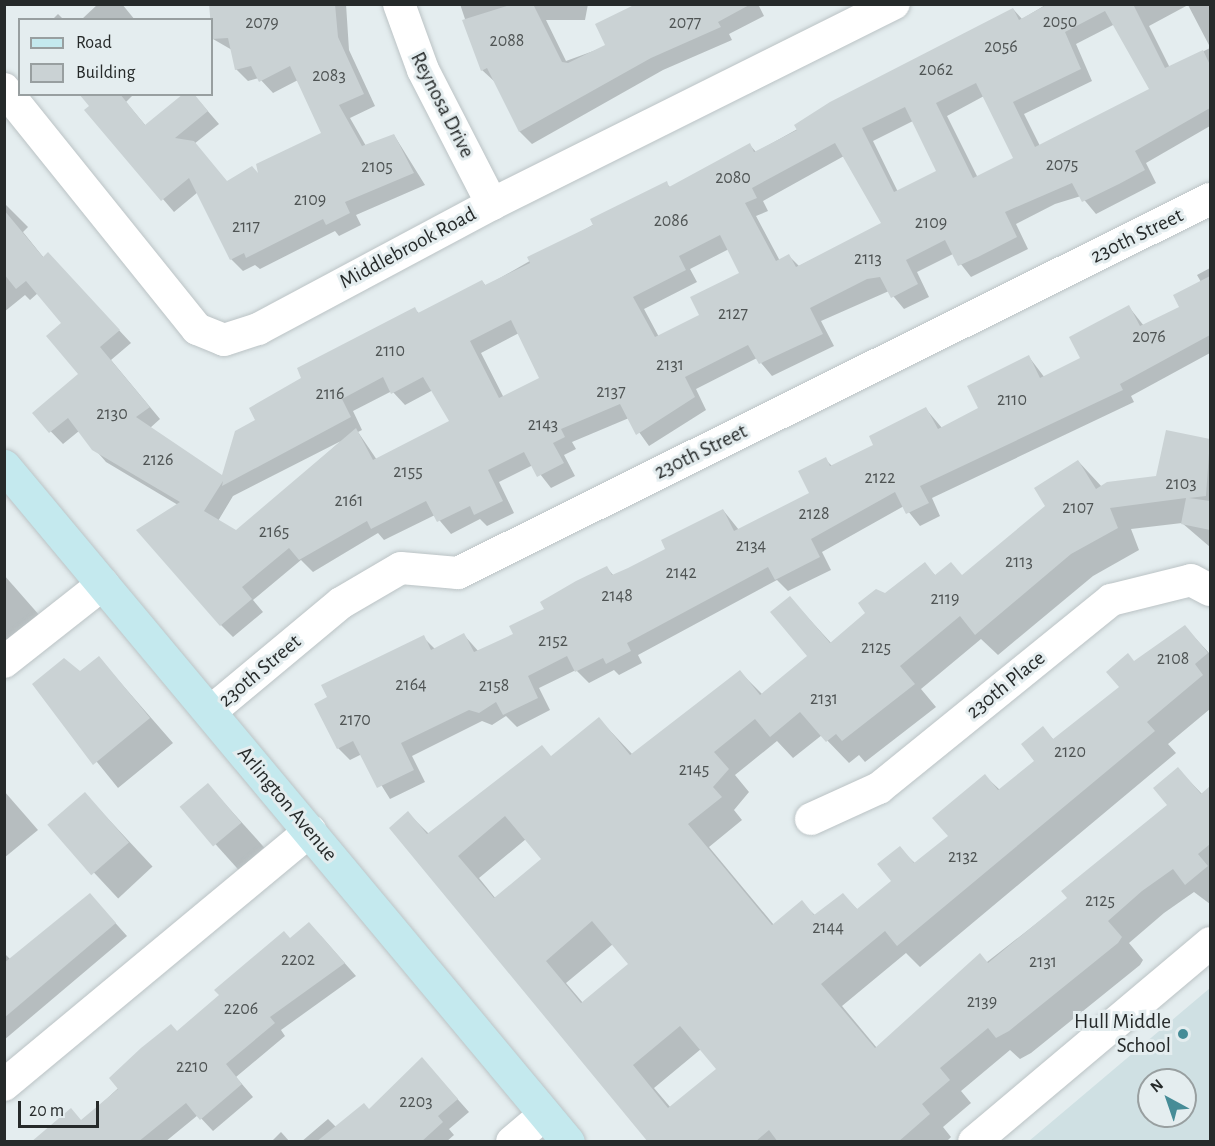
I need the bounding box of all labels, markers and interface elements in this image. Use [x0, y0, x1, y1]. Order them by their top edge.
house number: 2050 [1043, 11, 1077, 33]
house number: 2079 [245, 12, 279, 34]
house number: 2077 [669, 12, 701, 34]
legend [18, 18, 213, 96]
house number: 2088 [490, 30, 524, 52]
text: Road [76, 34, 112, 52]
house number: 2056 [984, 36, 1018, 58]
street label: Reynosa Drive [405, 48, 479, 162]
house number: 2062 [919, 59, 953, 81]
text: Building [76, 64, 135, 82]
house number: 2083 [312, 65, 346, 87]
house number: 2075 [1046, 154, 1078, 176]
house number: 2105 [361, 156, 393, 178]
house number: 2080 [715, 167, 751, 189]
house number: 2109 [294, 189, 326, 211]
street label: Middlebrook Road [335, 201, 481, 295]
street label: 230th Street [1087, 203, 1187, 269]
house number: 2086 [654, 210, 688, 232]
house number: 2109 [915, 212, 947, 234]
house number: 2117 [232, 216, 260, 238]
house number: 2113 [854, 248, 882, 270]
house number: 2127 [718, 303, 748, 325]
house number: 2076 [1132, 326, 1166, 348]
house number: 2110 [375, 340, 405, 362]
house number: 2131 [656, 354, 684, 376]
house number: 2137 [596, 381, 626, 403]
house number: 2116 [315, 383, 345, 405]
house number: 2110 [997, 389, 1027, 411]
house number: 2130 [96, 403, 128, 425]
house number: 2143 [528, 414, 558, 436]
street label: 230th Street [651, 419, 751, 485]
house number: 2126 [142, 449, 174, 471]
house number: 2155 [393, 461, 423, 483]
house number: 2122 [865, 467, 895, 489]
house number: 2103 [1165, 473, 1197, 495]
house number: 2161 [334, 490, 364, 512]
house number: 2107 [1062, 497, 1094, 519]
house number: 2128 [798, 503, 830, 525]
house number: 2165 [259, 521, 289, 543]
house number: 2134 [736, 535, 766, 557]
house number: 2113 [1005, 551, 1033, 573]
house number: 2142 [665, 562, 697, 584]
house number: 2148 [601, 585, 633, 607]
house number: 2119 [930, 588, 960, 610]
street label: 230th Street [214, 629, 306, 713]
house number: 2152 [538, 630, 568, 652]
house number: 2125 [861, 637, 891, 659]
street label: 230th Place [962, 646, 1050, 724]
house number: 2108 [1157, 648, 1189, 670]
house number: 2164 [395, 674, 427, 696]
house number: 2158 [479, 675, 509, 697]
house number: 2131 [810, 688, 838, 710]
house number: 2170 [339, 709, 371, 731]
street label: Arlington Avenue [232, 741, 342, 867]
house number: 2120 [1054, 741, 1086, 763]
house number: 2145 [679, 759, 709, 781]
house number: 2132 [948, 846, 978, 868]
house number: 2125 [1085, 890, 1115, 912]
house number: 2144 [812, 917, 844, 939]
house number: 2202 [281, 949, 315, 971]
house number: 2131 [1029, 951, 1057, 973]
house number: 2139 [967, 991, 997, 1013]
house number: 2206 [224, 998, 258, 1020]
place label: Hull Middle School [1074, 1009, 1171, 1059]
marker: Hull Middle School [1176, 1027, 1190, 1041]
house number: 2210 [176, 1056, 208, 1078]
north arrow [1137, 1068, 1197, 1128]
text: N [1147, 1076, 1166, 1095]
scale bar [21, 1089, 102, 1127]
house number: 2203 [399, 1091, 433, 1113]
text: 20 m [29, 1102, 64, 1120]

